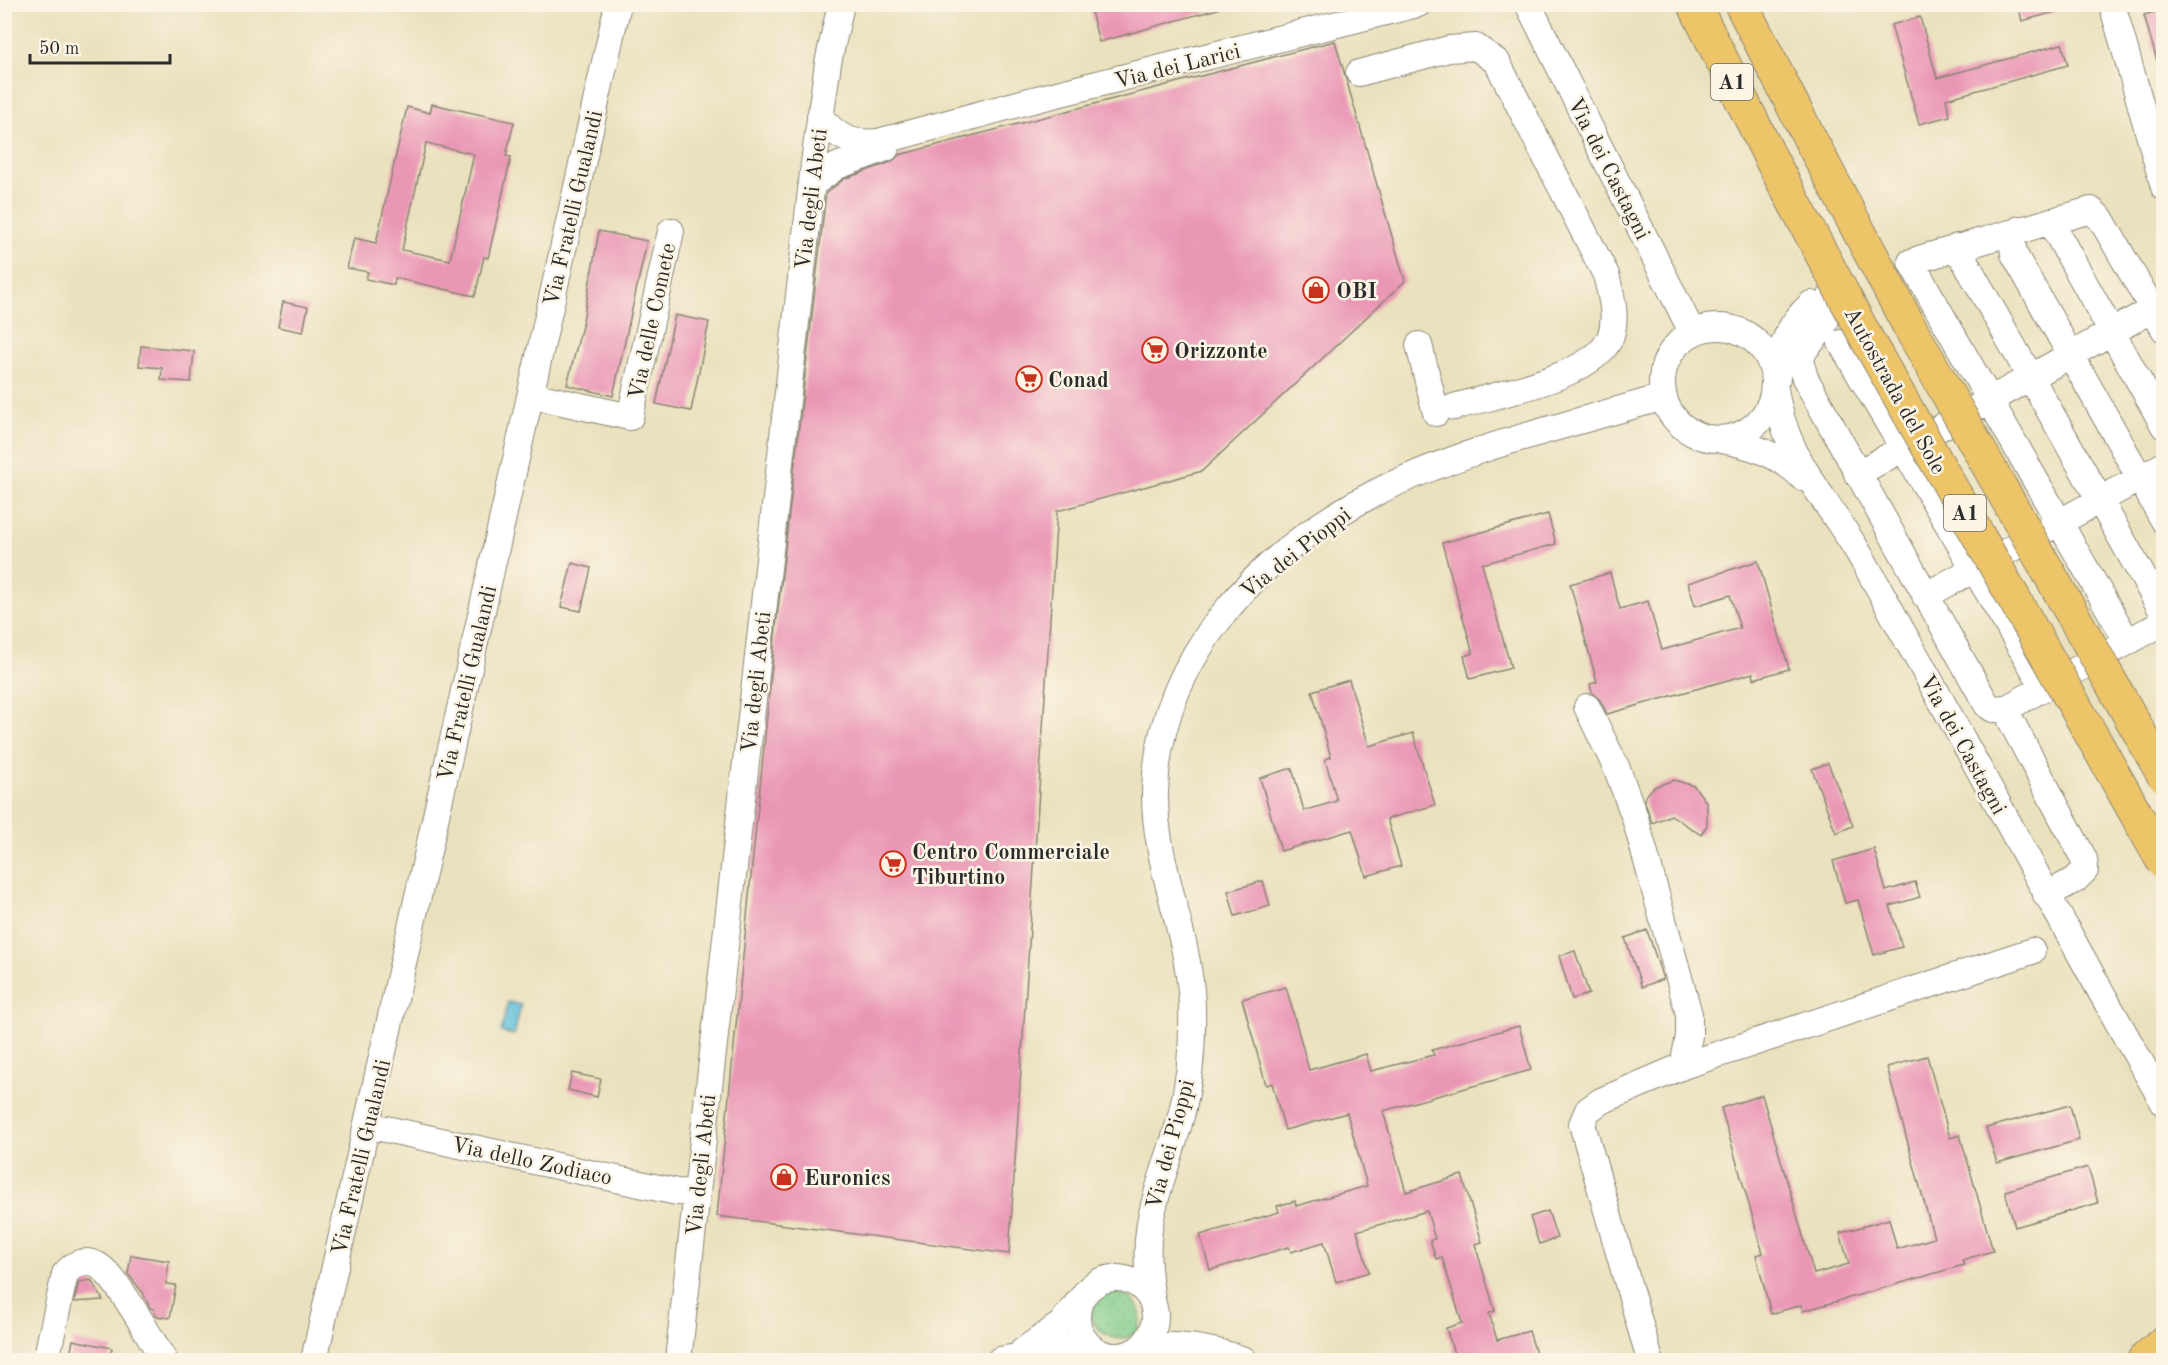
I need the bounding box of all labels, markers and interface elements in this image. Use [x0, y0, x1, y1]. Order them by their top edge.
scale bar [30, 27, 170, 65]
text: 50 m [39, 40, 79, 58]
street label: Via dei Larici [1112, 41, 1243, 93]
road number: A1 [1711, 64, 1753, 100]
street label: Via dei Castagni [1563, 94, 1653, 243]
street label: Via Fratelli Gualandi [541, 108, 607, 308]
street label: Via degli Abeti [792, 127, 832, 271]
street label: Via delle Comete [626, 241, 680, 402]
shop icon: OBI [1301, 275, 1331, 305]
place label: OBI [1336, 281, 1377, 303]
street label: Autostrada del Sole [1839, 304, 1949, 478]
supermarket icon: Orizzonte [1140, 335, 1170, 365]
place label: Orizzonte [1174, 341, 1268, 363]
supermarket icon: Conad [1014, 364, 1044, 394]
place label: Conad [1048, 370, 1109, 392]
road number: A1 [1944, 495, 1986, 531]
street label: Via dei Pioppi [1237, 504, 1356, 603]
street label: Via Fratelli Gualandi [435, 583, 501, 783]
street label: Via degli Abeti [739, 610, 775, 754]
street label: Via dei Castagni [1915, 671, 2010, 819]
place label: Centro Commerciale Tiburtino [912, 842, 1110, 889]
supermarket icon: Centro Commerciale Tiburtino [878, 849, 908, 879]
street label: Via Fratelli Gualandi [329, 1057, 395, 1257]
street label: Via dei Pioppi [1143, 1077, 1199, 1212]
street label: Via degli Abeti [684, 1093, 720, 1237]
street label: Via dello Zodiaco [449, 1134, 614, 1190]
shop icon: Euronics [769, 1162, 799, 1192]
place label: Euronics [804, 1168, 890, 1190]

